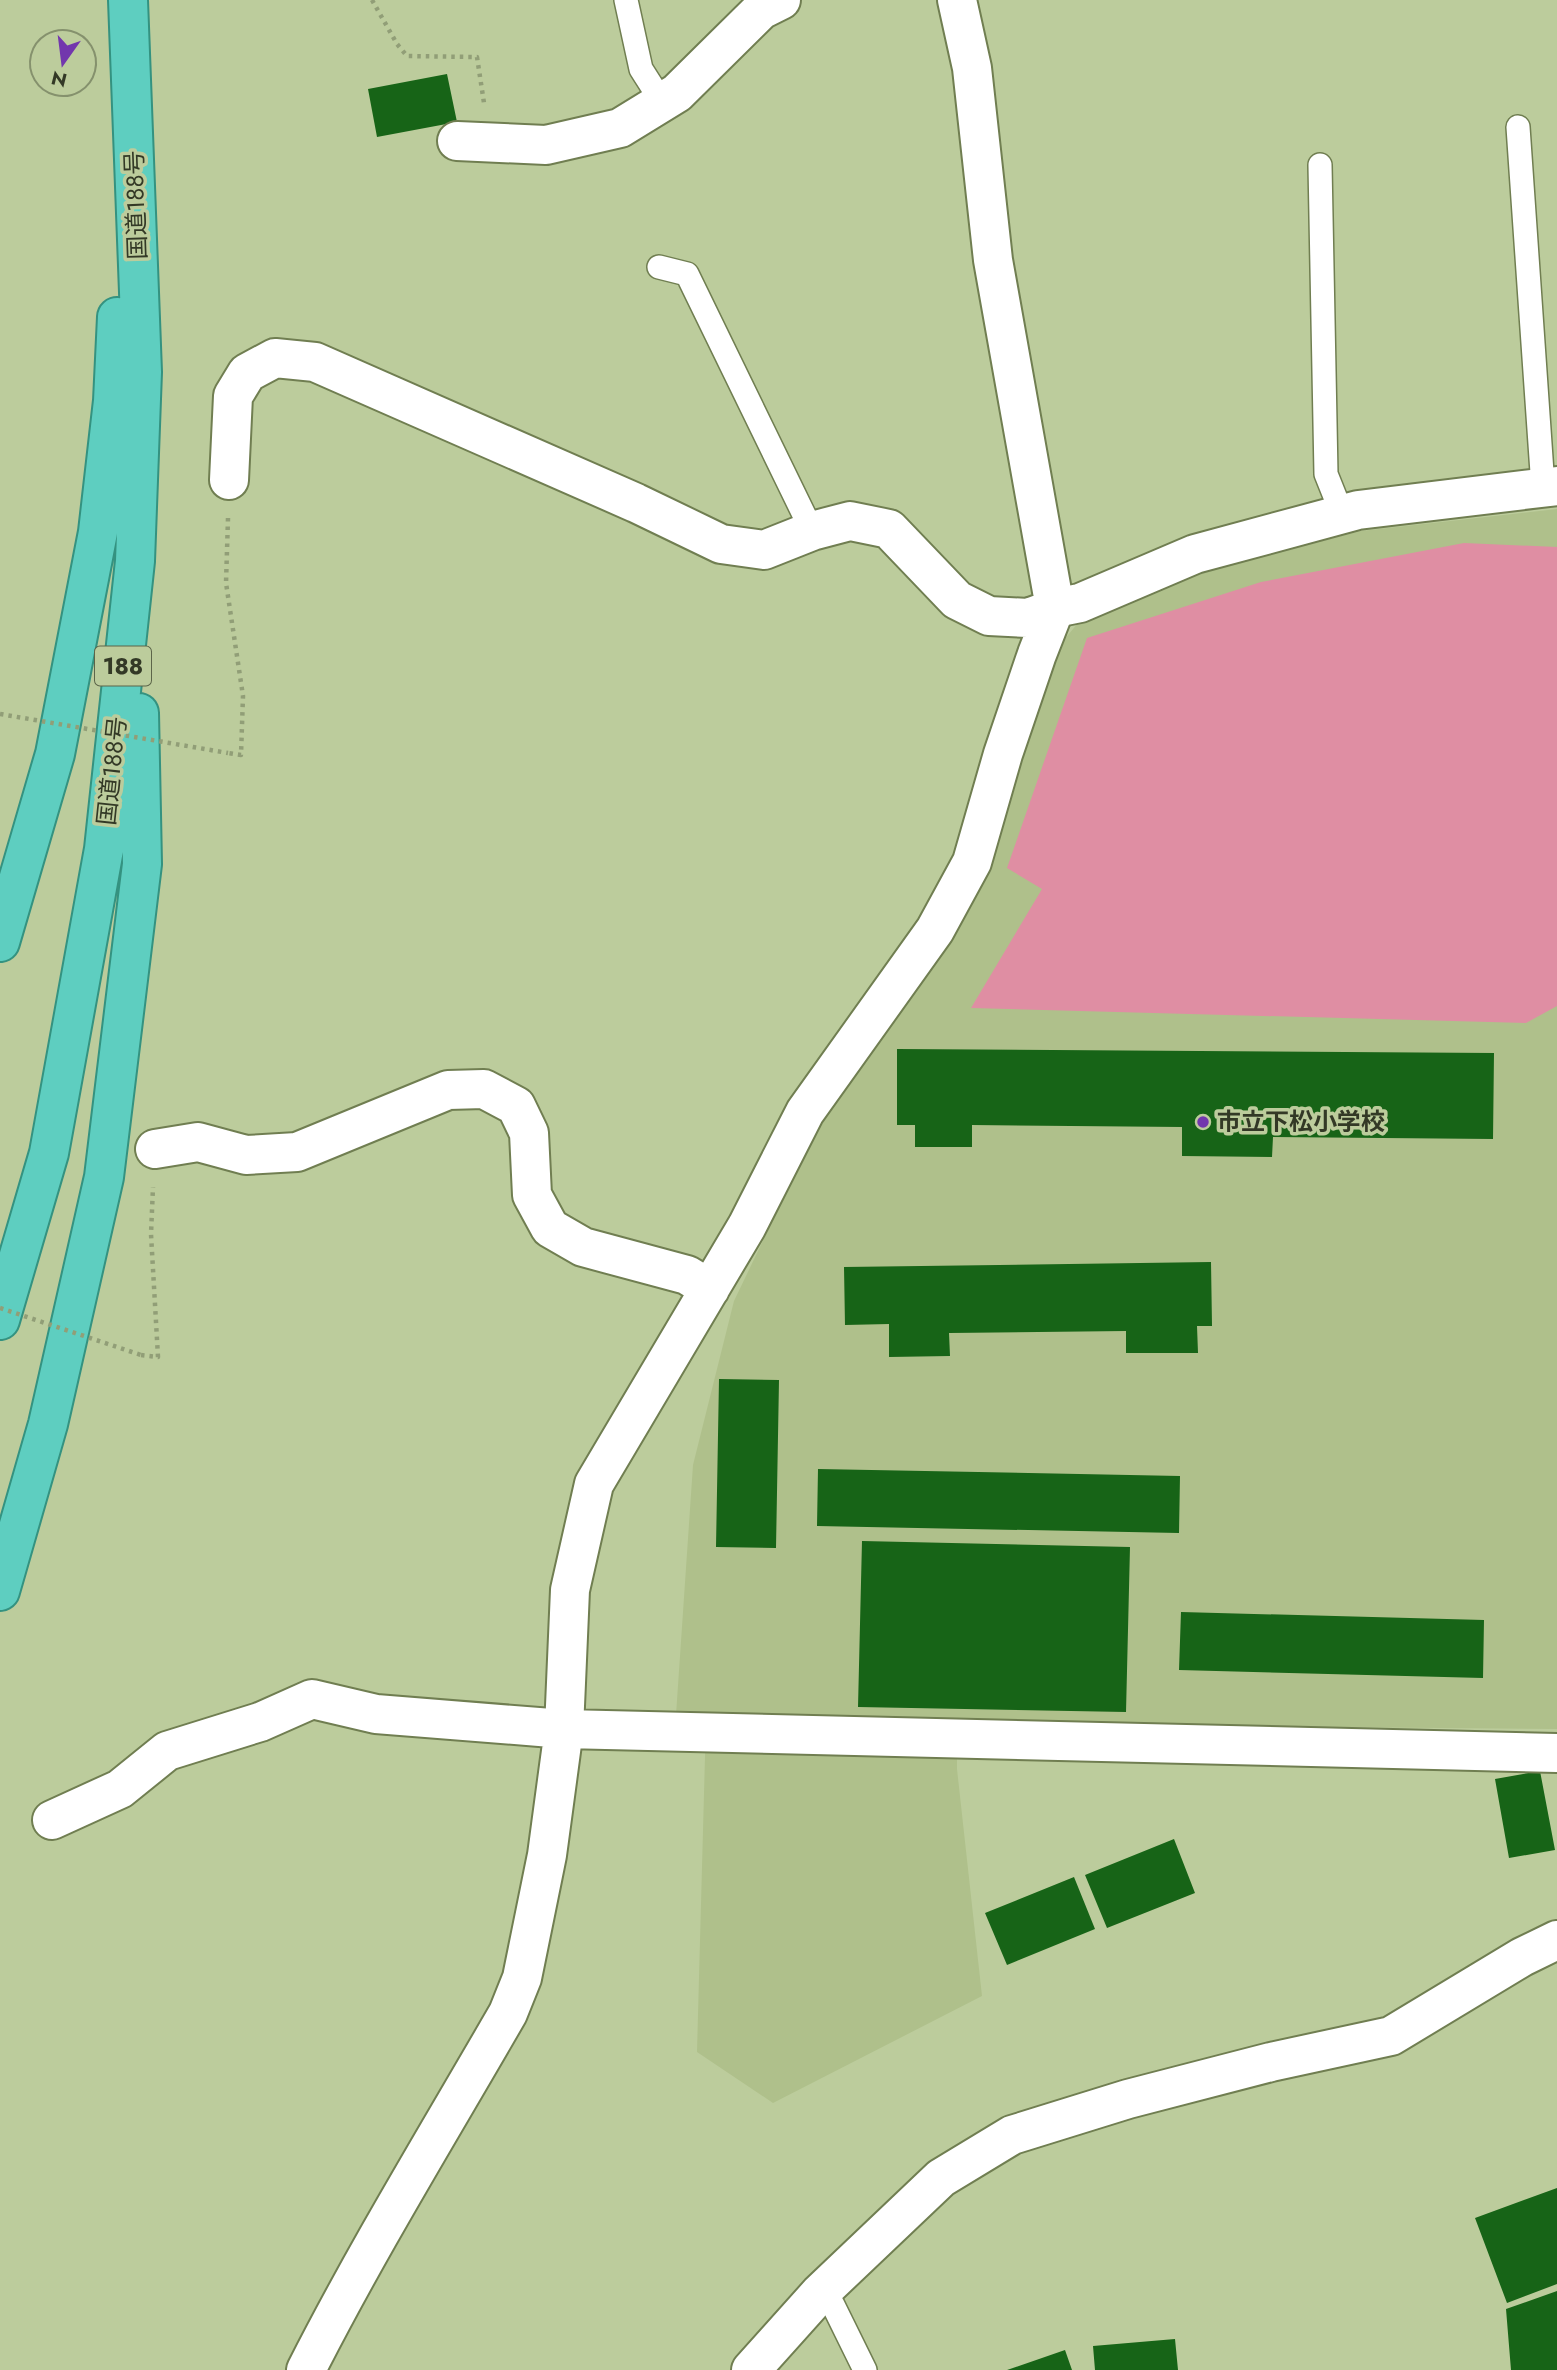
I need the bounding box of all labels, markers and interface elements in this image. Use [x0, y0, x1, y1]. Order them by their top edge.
north arrow [28, 28, 98, 98]
text: N [48, 64, 70, 94]
street label: 国道188号 [116, 150, 155, 260]
road number: 188 [95, 646, 151, 686]
street label: 国道188号 [88, 715, 135, 827]
place label: 市立下松小学校 [1217, 1104, 1385, 1139]
marker: 市立下松小学校 [1195, 1114, 1211, 1130]

